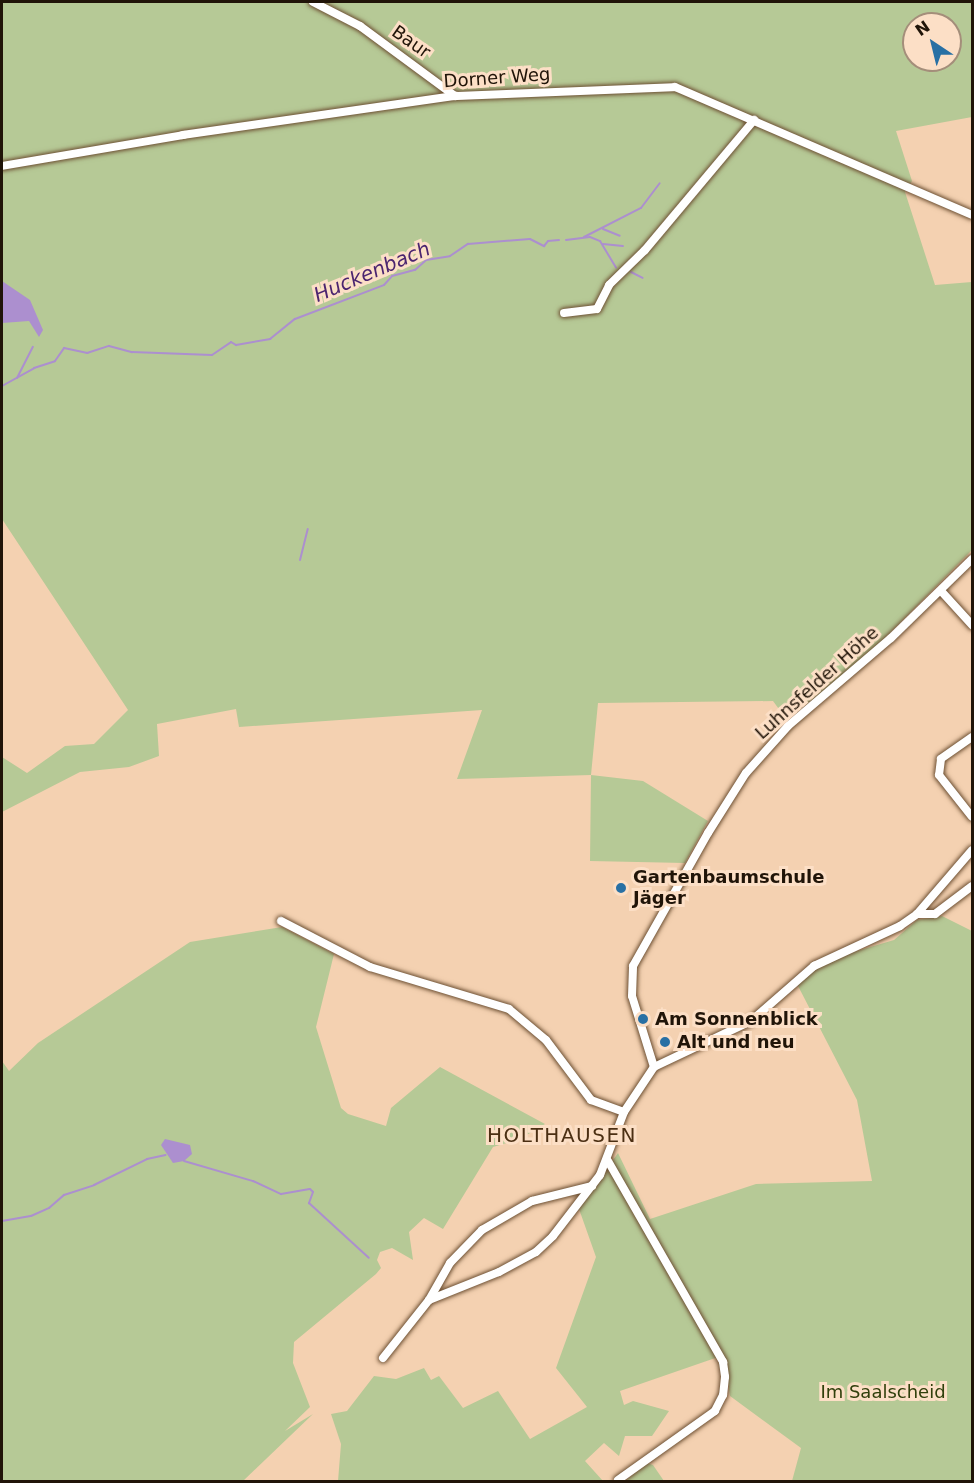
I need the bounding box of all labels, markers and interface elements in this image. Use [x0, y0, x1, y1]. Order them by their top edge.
north arrow [902, 12, 962, 72]
text: N [912, 17, 933, 40]
street label: Baur [388, 21, 434, 63]
street label: Dorner Weg [443, 64, 551, 92]
water label: Huckenbach [310, 237, 434, 307]
street label: Luhnsfelder Höhe [751, 622, 883, 744]
place label: Gartenbaumschule Jäger [633, 867, 824, 910]
marker: Gartenbaumschule Jäger [614, 881, 628, 895]
place label: Am Sonnenblick [655, 1008, 818, 1030]
marker: Am Sonnenblick [636, 1012, 650, 1026]
place label: Alt und neu [677, 1031, 795, 1053]
marker: Alt und neu [658, 1035, 672, 1049]
district label: HOLTHAUSEN [487, 1123, 637, 1147]
park label: Im Saalscheid [820, 1381, 946, 1403]

